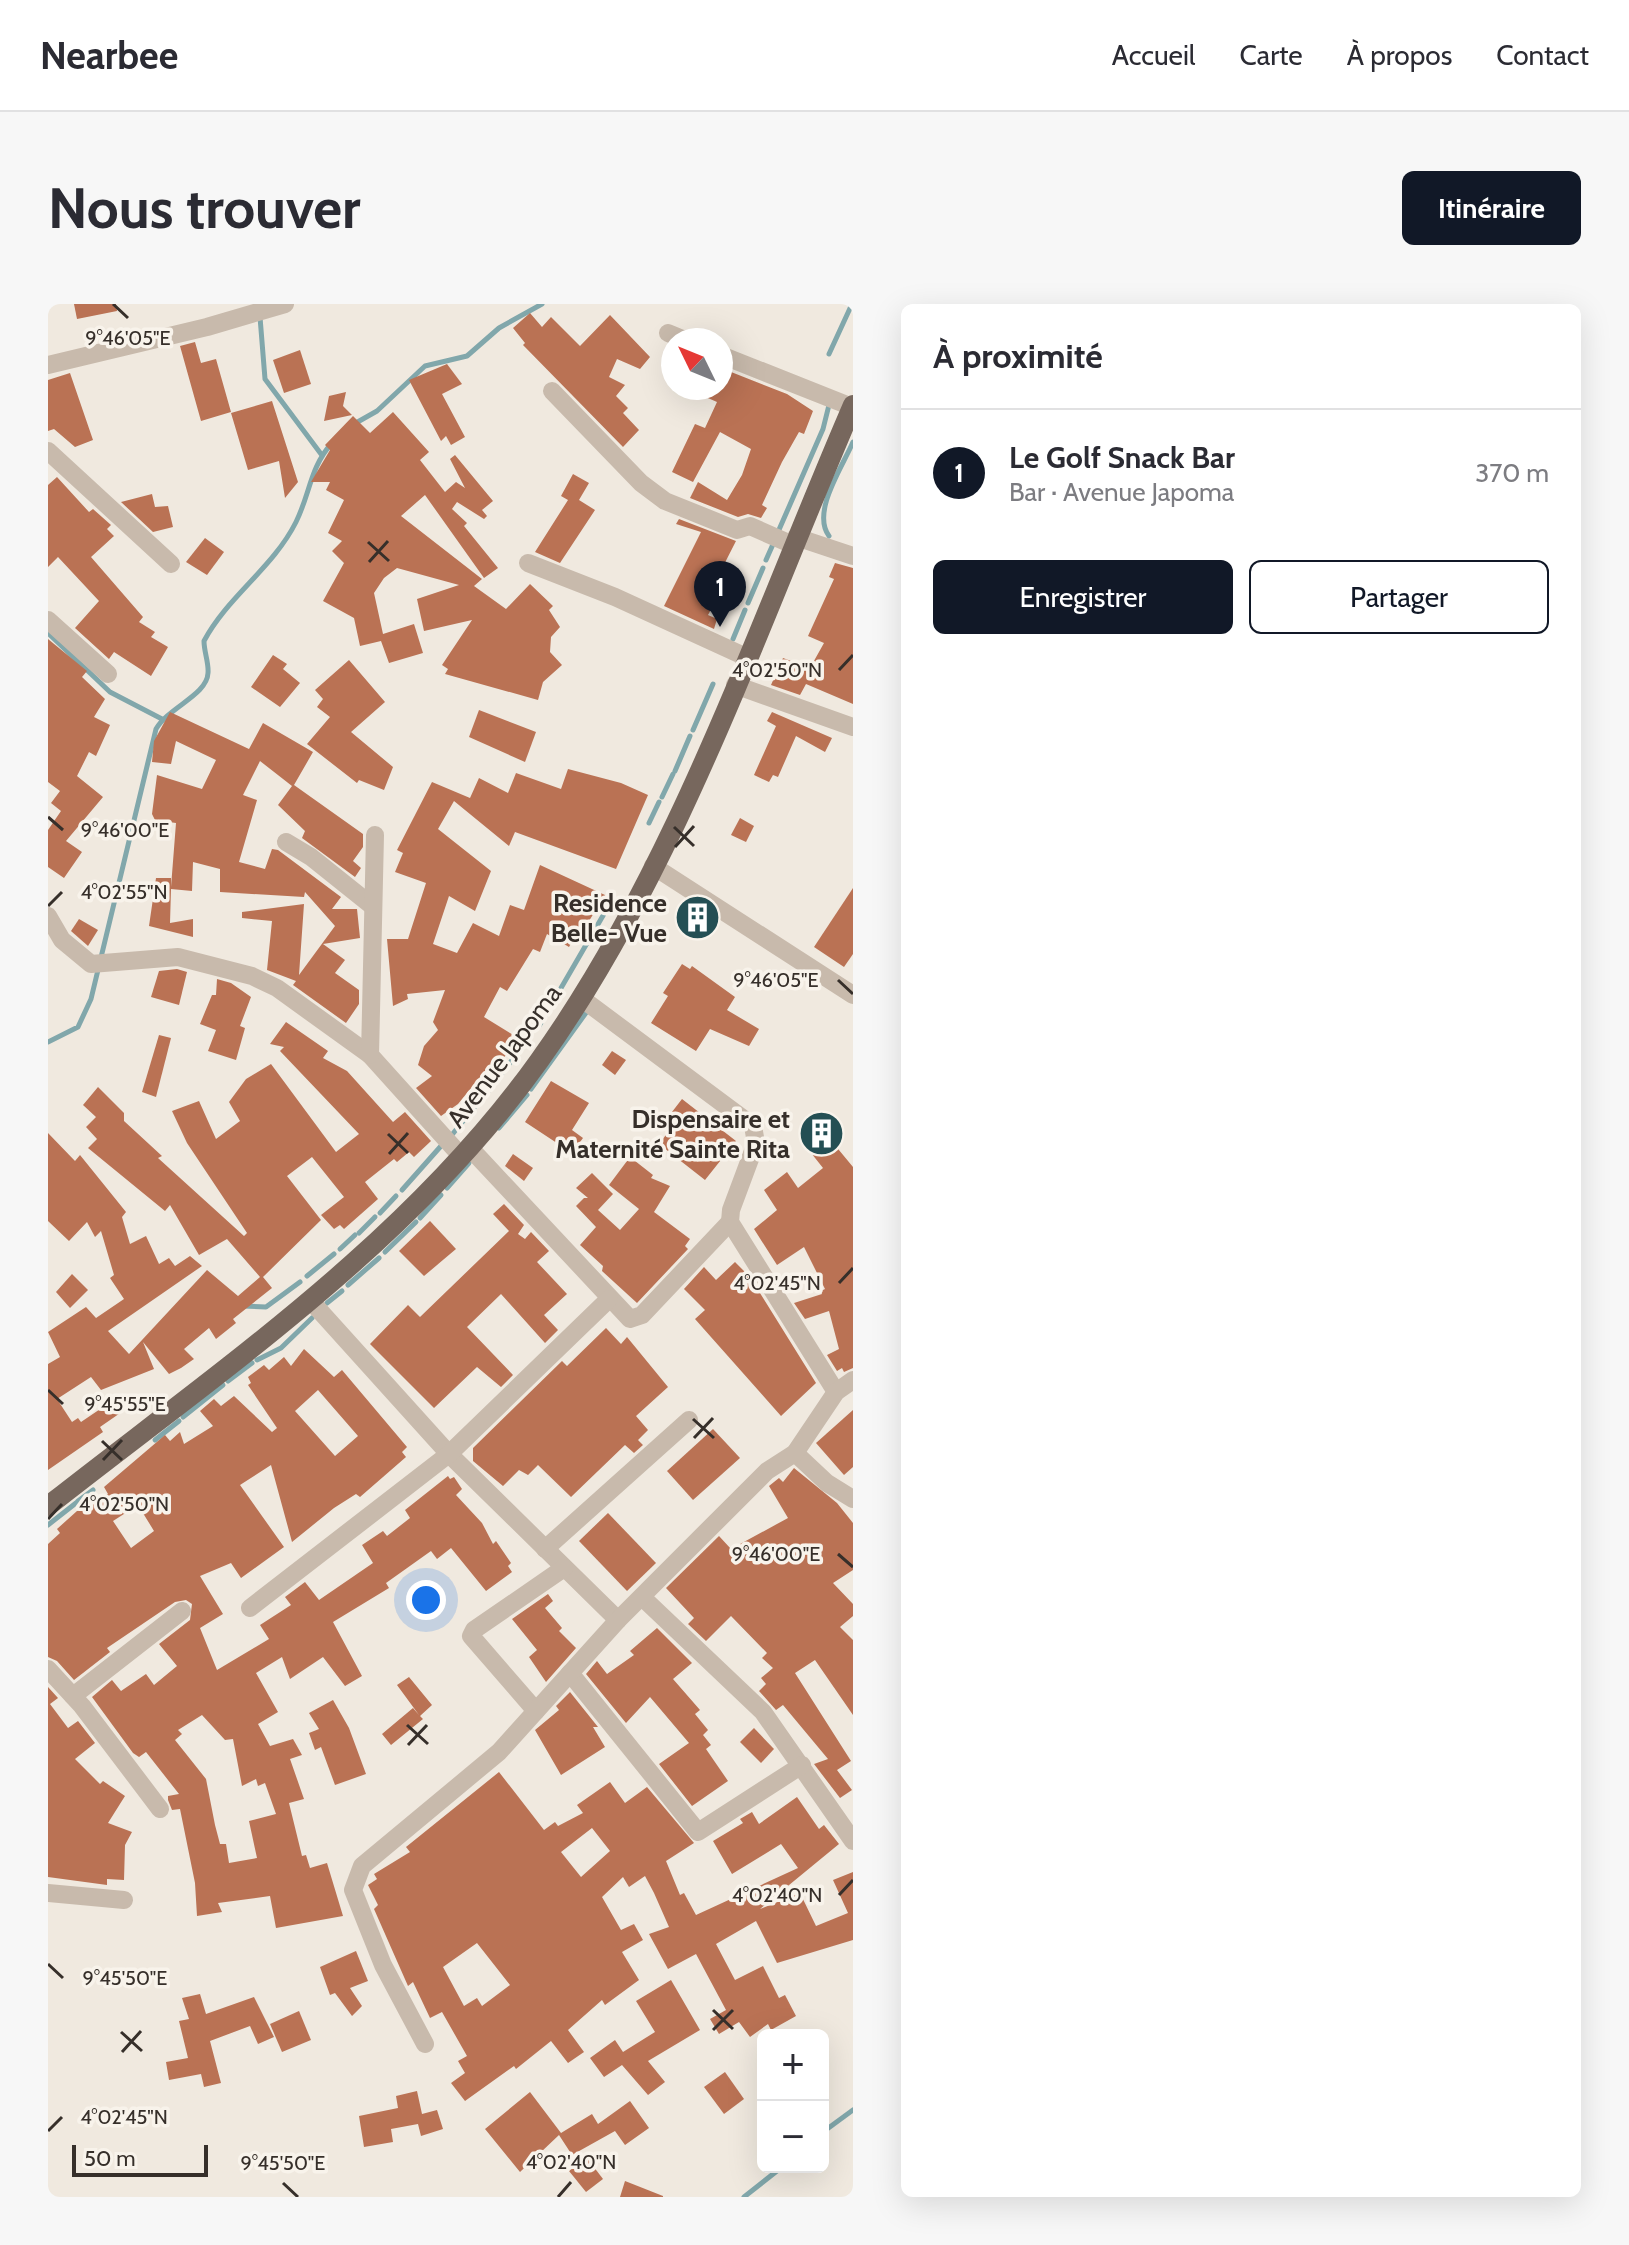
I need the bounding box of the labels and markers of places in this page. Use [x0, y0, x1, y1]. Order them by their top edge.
pin: 1 [694, 561, 746, 627]
place label: Residence Belle- Vue [551, 887, 667, 949]
building icon: Residence Belle- Vue [674, 894, 722, 942]
place label: Dispensaire et Maternité Sainte Rita [555, 1103, 790, 1165]
building icon: Dispensaire et Maternité Sainte Rita [797, 1110, 845, 1158]

